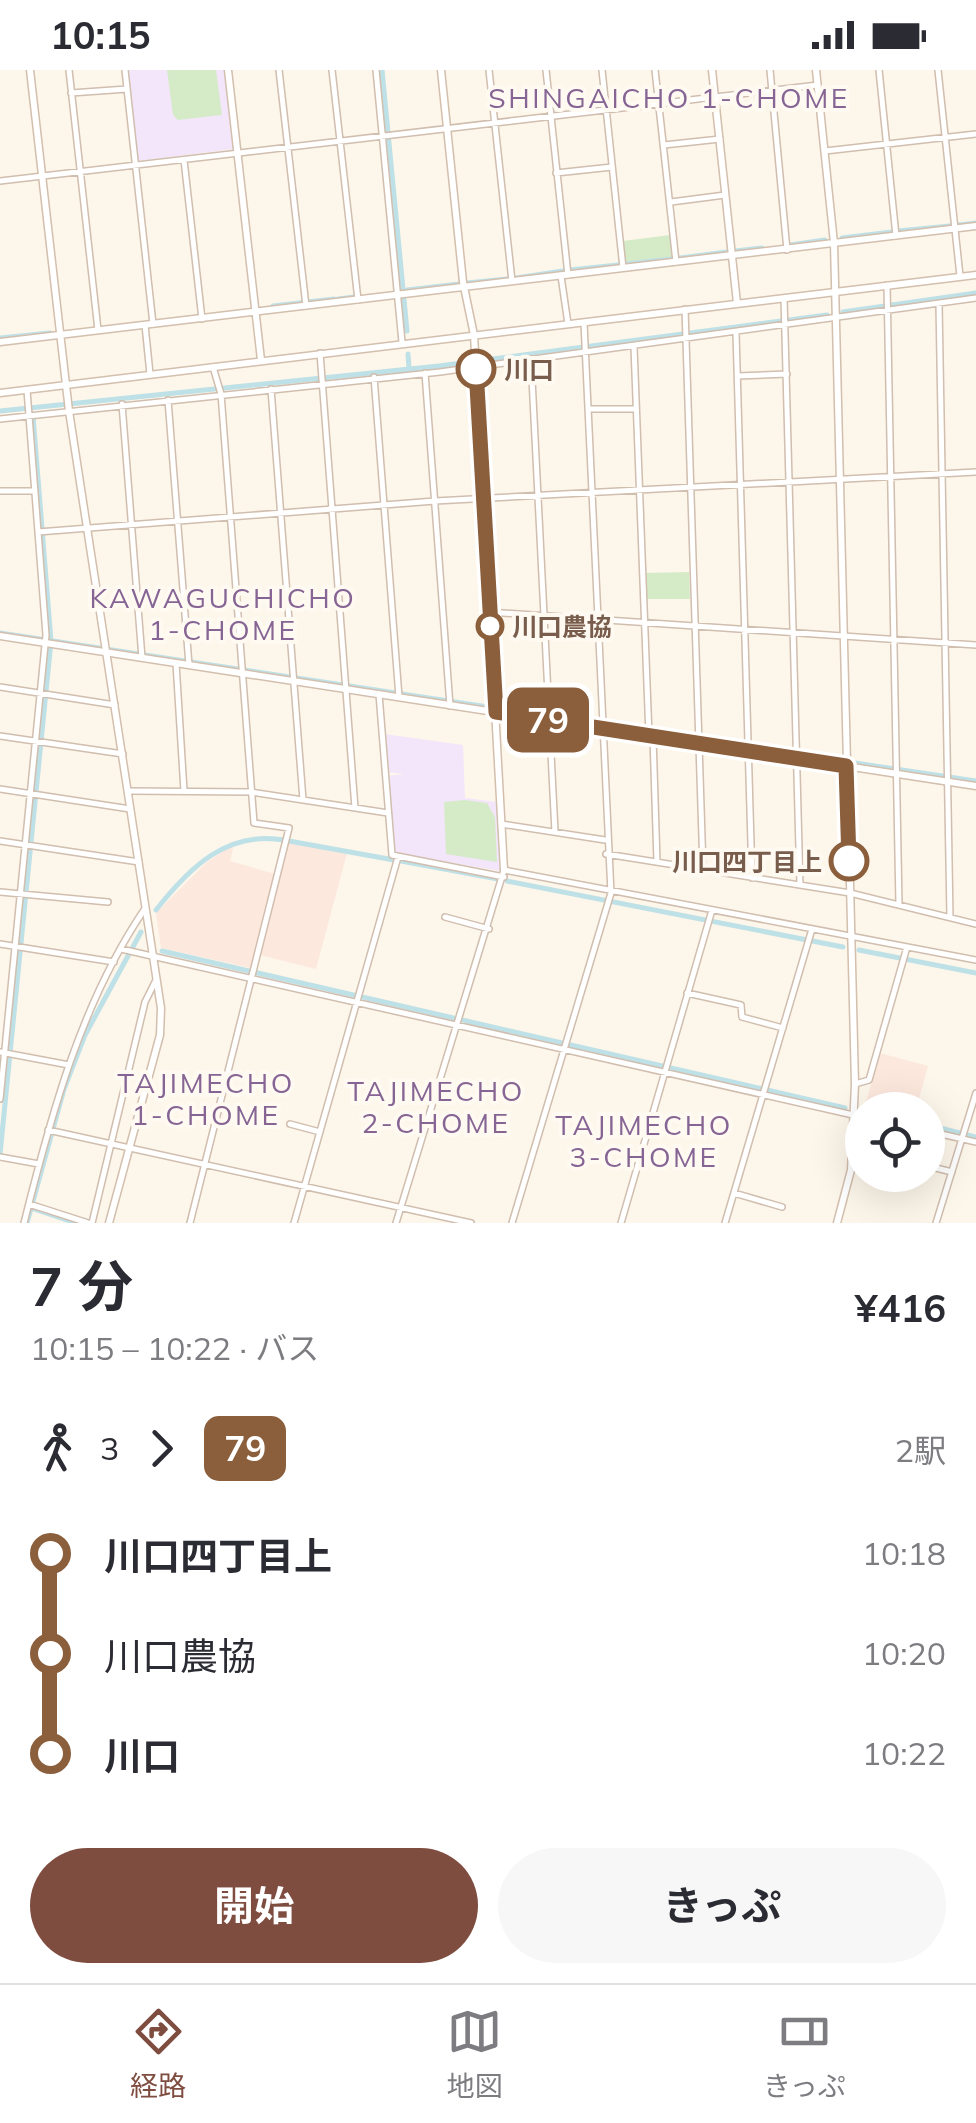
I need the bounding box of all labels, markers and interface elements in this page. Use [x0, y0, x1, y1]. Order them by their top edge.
text: 10:15 [50, 11, 151, 59]
district label: SHINGAICHO 1-CHOME [488, 80, 850, 115]
marker: 川口 [457, 350, 495, 388]
place label: 川口 [504, 354, 554, 385]
district label: KAWAGUCHICHO 1-CHOME [90, 580, 356, 647]
place label: 川口農協 [512, 611, 612, 642]
marker: 川口農協 [477, 613, 503, 639]
line badge: 79 [503, 688, 593, 752]
text: 79 [527, 698, 569, 742]
marker: 川口四丁目上 [830, 842, 868, 880]
place label: 川口四丁目上 [672, 846, 822, 877]
district label: TAJIMECHO 1-CHOME [117, 1065, 295, 1132]
district label: TAJIMECHO 2-CHOME [347, 1073, 525, 1140]
map controls [845, 1092, 945, 1192]
button: locate [845, 1092, 945, 1192]
district label: TAJIMECHO 3-CHOME [555, 1107, 733, 1174]
text: 7 分 [30, 1251, 133, 1320]
text: ¥416 [855, 1284, 946, 1332]
text: 10:15 – 10:22 · バス [30, 1328, 319, 1368]
icon: walk [30, 1421, 85, 1476]
icon: forward [134, 1421, 189, 1476]
text: 79 [224, 1426, 266, 1470]
text: 3 [100, 1428, 119, 1468]
text: 2駅 [895, 1430, 946, 1470]
text: 川口四丁目上 [104, 1532, 332, 1580]
text: 10:18 [862, 1533, 946, 1573]
text: 川口農協 [104, 1632, 256, 1680]
text: 10:20 [862, 1633, 946, 1673]
text: 川口 [104, 1732, 180, 1780]
text: 10:22 [862, 1733, 946, 1773]
button: 開始 [30, 1848, 478, 1963]
button: きっぷ [498, 1848, 946, 1963]
tab: 経路 [130, 2004, 186, 2104]
tab: 地図 [447, 2004, 503, 2104]
tab: きっぷ [763, 2004, 846, 2104]

